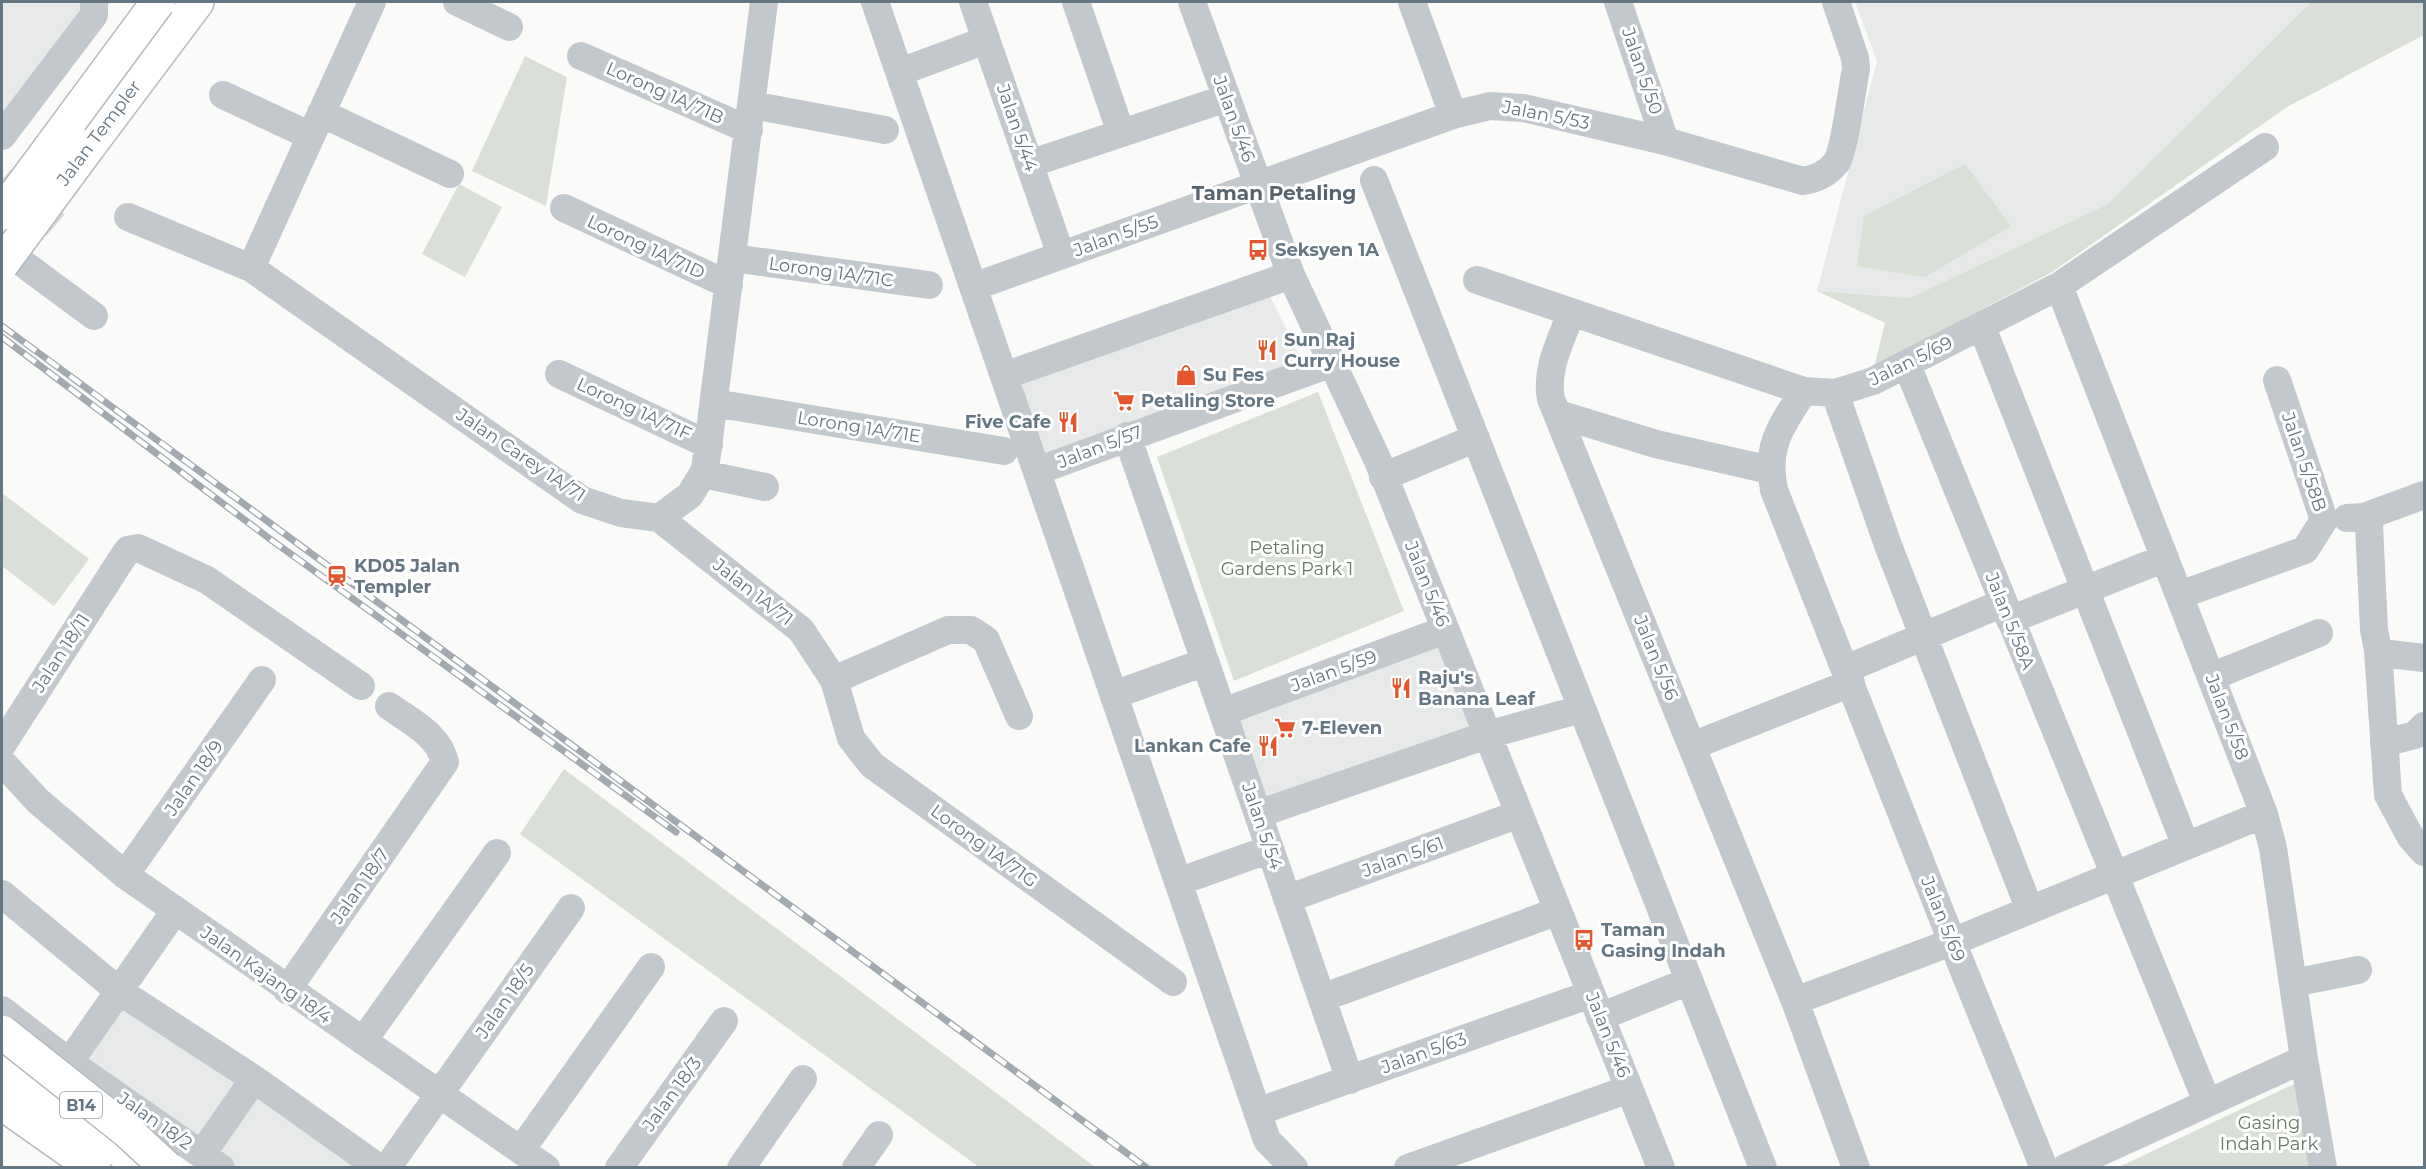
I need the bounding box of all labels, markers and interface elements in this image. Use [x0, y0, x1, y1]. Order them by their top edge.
street label: Jalan 5/50 [1617, 24, 1667, 117]
street label: Lorong 1A/71B [603, 57, 727, 129]
street label: Jalan 5/46 [1208, 72, 1260, 165]
street label: Jalan Templer [52, 76, 146, 191]
street label: Jalan 5/44 [991, 81, 1042, 175]
street label: Jalan 5/53 [1500, 96, 1592, 134]
district label: Taman Petaling [1192, 181, 1356, 205]
street label: Lorong 1A/71D [584, 210, 708, 284]
street label: Jalan 5/55 [1070, 211, 1161, 262]
bus stop icon: Seksyen 1A [1246, 238, 1270, 262]
place label: Seksyen 1A [1275, 239, 1379, 261]
street label: Lorong 1A/71C [767, 252, 895, 292]
place label: Sun Raj Curry House [1284, 329, 1400, 372]
street label: Jalan 5/69 [1865, 331, 1956, 391]
restaurant icon: Sun Raj Curry House [1255, 338, 1279, 362]
shop icon: Su Fes [1174, 363, 1198, 387]
place label: Su Fes [1203, 364, 1265, 386]
street label: Lorong 1A/71F [573, 373, 695, 445]
supermarket icon: Petaling Store [1112, 389, 1136, 413]
place label: Petaling Store [1141, 390, 1275, 412]
street label: Jalan Carey 1A/71 [451, 403, 590, 506]
street label: Lorong 1A/71E [796, 406, 922, 448]
street label: Jalan 5/58B [2276, 409, 2331, 514]
restaurant icon: Five Cafe [1056, 410, 1080, 434]
place label: Five Cafe [965, 411, 1051, 433]
street label: Jalan 5/57 [1054, 421, 1145, 474]
park label: Petaling Gardens Park 1 [1221, 537, 1353, 580]
street label: Jalan 5/46 [1400, 537, 1454, 630]
street label: Jalan 1A/71 [708, 553, 797, 630]
place label: KD05 Jalan Templer [354, 555, 460, 598]
station icon: KD05 Jalan Templer [325, 564, 349, 588]
street label: Jalan 5/58A [1980, 568, 2039, 673]
street label: Jalan 18/11 [27, 609, 95, 697]
street label: Jalan 5/56 [1629, 612, 1683, 704]
street label: Jalan 5/59 [1287, 645, 1380, 697]
place label: Raju's Banana Leaf [1418, 667, 1536, 710]
street label: Jalan 5/58 [2200, 670, 2253, 763]
restaurant icon: Raju's Banana Leaf [1389, 676, 1413, 700]
supermarket icon: 7-Eleven [1273, 716, 1297, 740]
place label: 7-Eleven [1302, 717, 1382, 739]
restaurant icon: Lankan Cafe [1256, 734, 1280, 758]
place label: Lankan Cafe [1134, 735, 1251, 757]
street label: Jalan 18/9 [159, 736, 228, 821]
street label: Jalan 5/54 [1237, 779, 1287, 872]
street label: Lorong 1A/71G [926, 800, 1042, 892]
street label: Jalan 5/61 [1358, 832, 1447, 882]
street label: Jalan 18/7 [326, 844, 394, 929]
street label: Jalan 5/69 [1916, 872, 1970, 965]
place label: Taman Gasing Indah [1601, 919, 1726, 962]
street label: Jalan Kajang 18/4 [196, 921, 336, 1028]
bus stop icon: Taman Gasing Indah [1572, 928, 1596, 952]
street label: Jalan 18/5 [471, 959, 539, 1043]
street label: Jalan 5/46 [1581, 988, 1635, 1081]
street label: Jalan 5/63 [1377, 1027, 1470, 1079]
street label: Jalan 18/3 [637, 1053, 706, 1136]
street label: Jalan 18/2 [113, 1087, 197, 1155]
road number: B14 [60, 1092, 102, 1118]
park label: Gasing Indah Park [2220, 1112, 2318, 1155]

